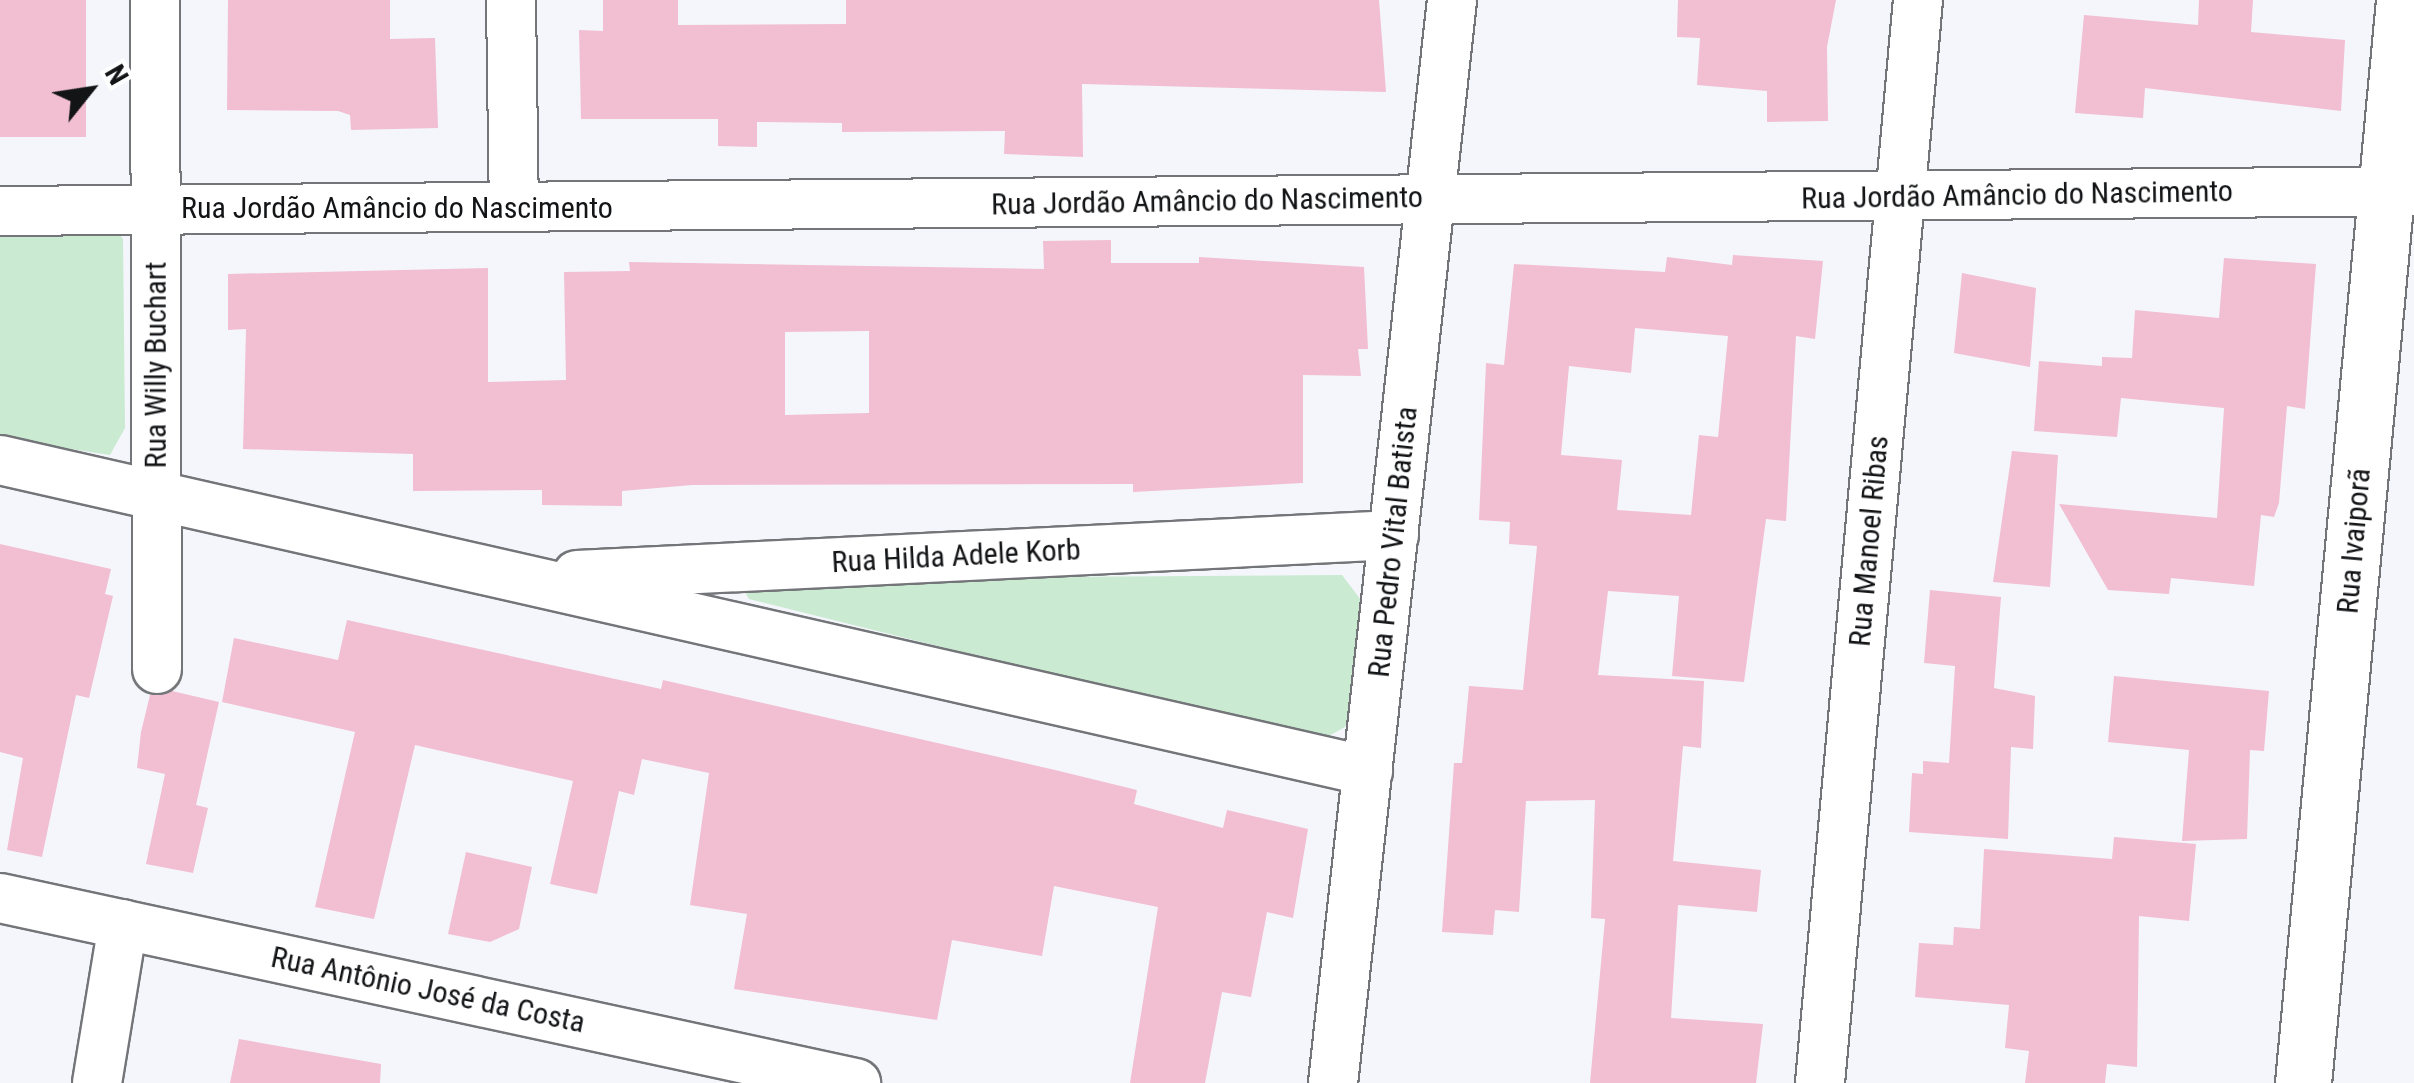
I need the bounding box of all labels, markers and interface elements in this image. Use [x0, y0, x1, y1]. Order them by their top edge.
north arrow [40, 40, 140, 140]
text: N [98, 59, 135, 90]
street label: Rua Jordão Amâncio do Nascimento [1801, 173, 2233, 217]
street label: Rua Jordão Amâncio do Nascimento [991, 179, 1423, 223]
street label: Rua Jordão Amâncio do Nascimento [181, 190, 613, 226]
street label: Rua Willy Buchart [138, 262, 174, 468]
street label: Rua Pedro Vital Batista [1361, 405, 1425, 679]
street label: Rua Manoel Ribas [1842, 434, 1896, 648]
street label: Rua Ivaiporã [2330, 467, 2378, 615]
street label: Rua Hilda Adele Korb [831, 532, 1081, 580]
street label: Rua Antônio José da Costa [268, 939, 588, 1041]

